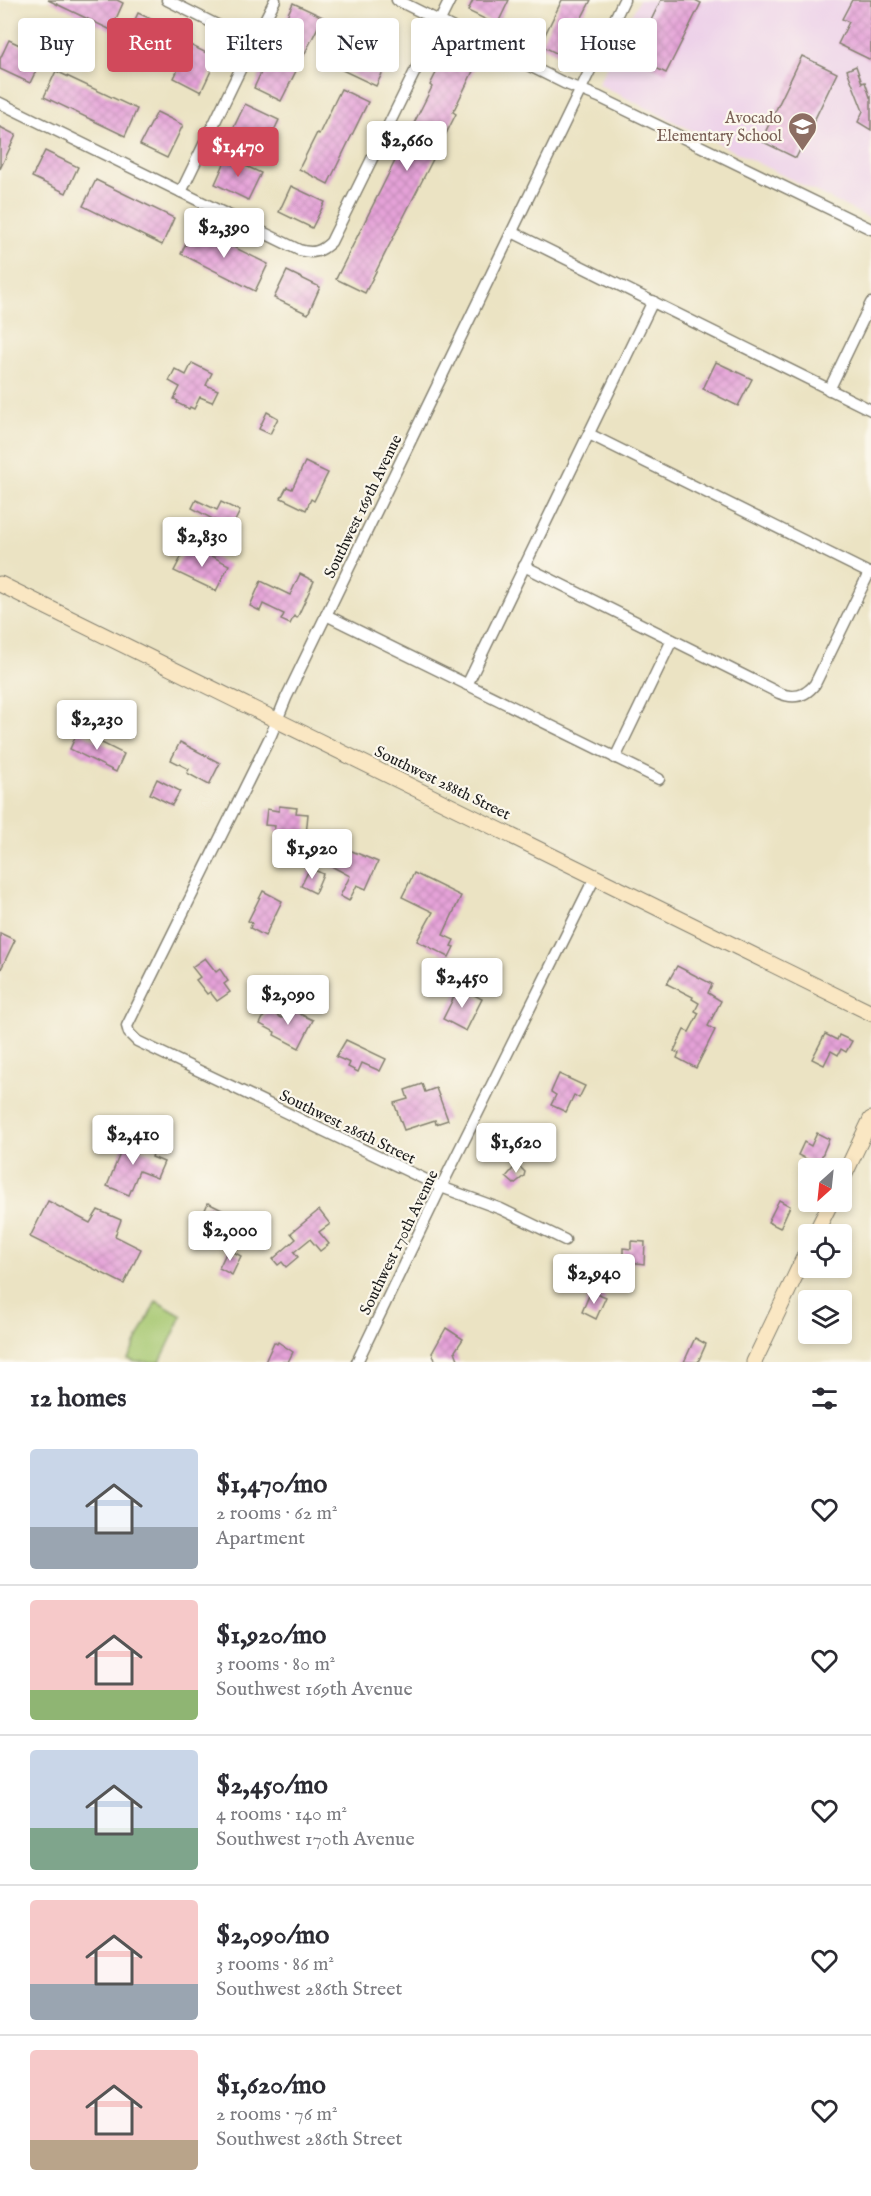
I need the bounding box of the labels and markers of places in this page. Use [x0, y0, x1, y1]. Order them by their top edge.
place label: Avocado Elementary School [656, 109, 783, 147]
school or university icon: Avocado Elementary School [787, 110, 819, 152]
pin: $2,660 [358, 121, 456, 172]
pin: $1,470 [189, 127, 287, 178]
pin: $2,390 [175, 208, 273, 259]
pin: $2,830 [153, 517, 251, 568]
pin: $2,230 [48, 700, 146, 751]
pin: $1,920 [263, 829, 361, 880]
pin: $2,450 [413, 958, 511, 1009]
pin: $2,090 [239, 975, 337, 1026]
pin: $2,410 [84, 1115, 182, 1166]
pin: $1,620 [467, 1123, 565, 1174]
pin: $2,000 [181, 1211, 279, 1262]
pin: $2,940 [545, 1254, 643, 1305]

